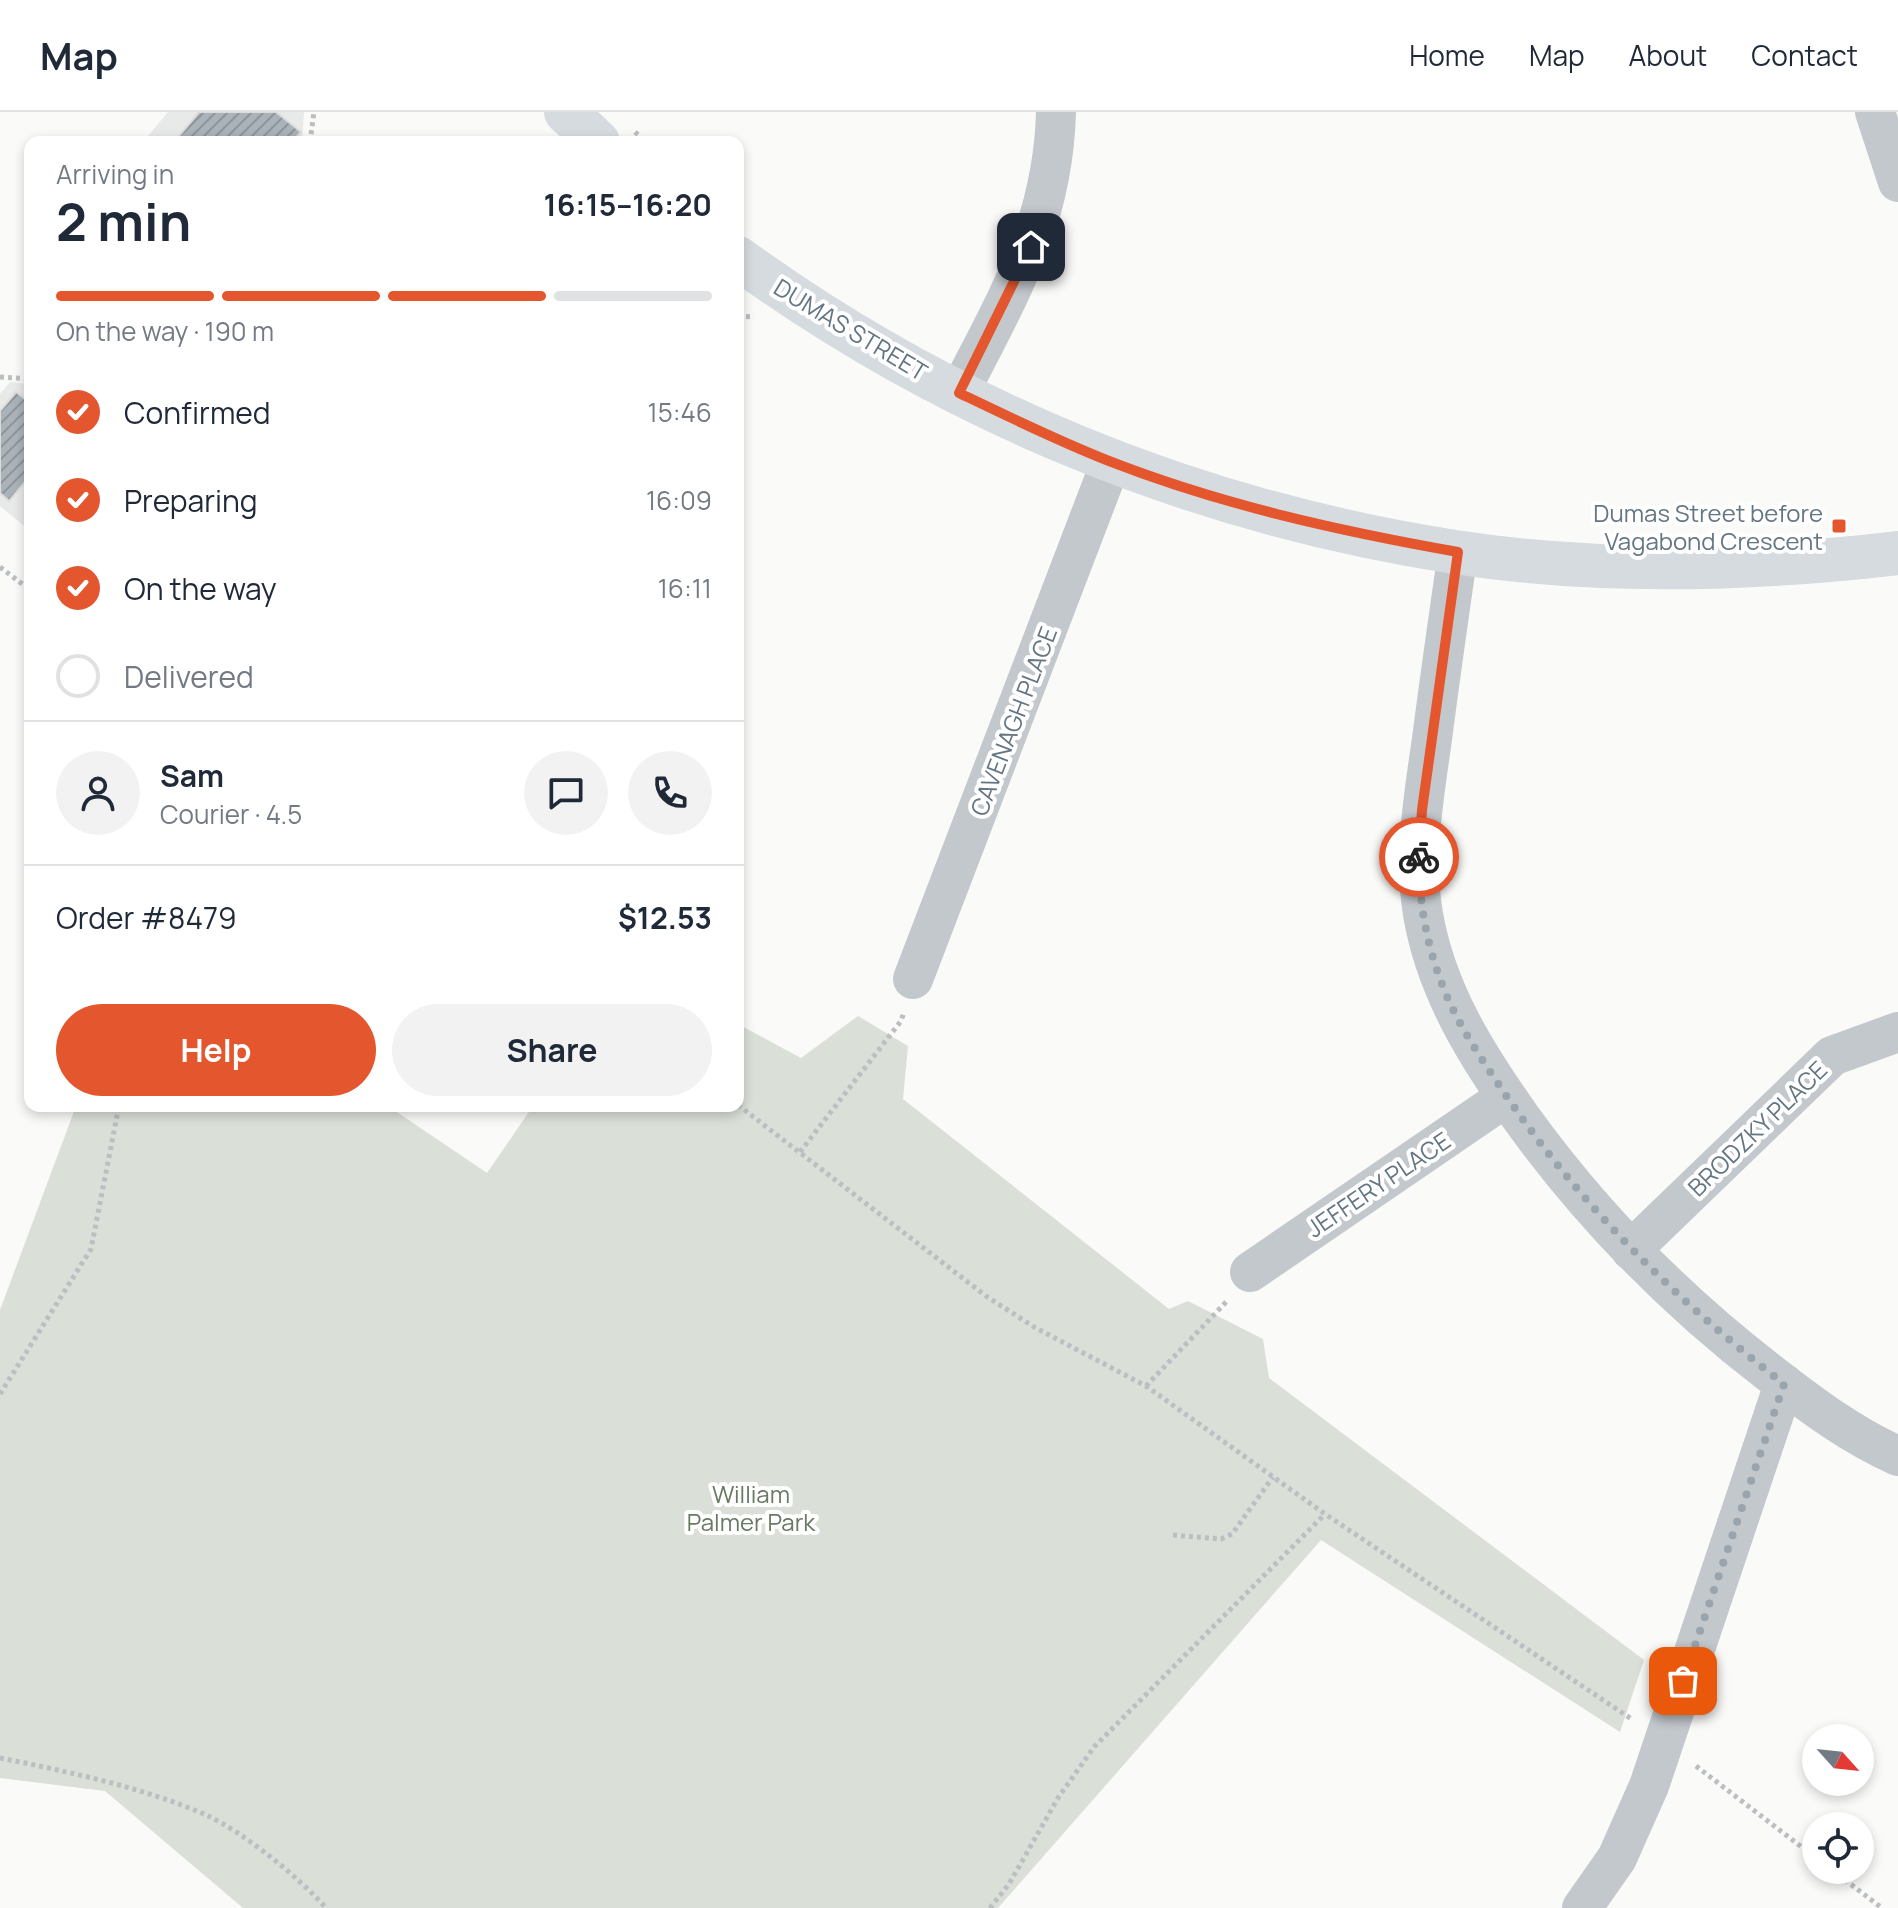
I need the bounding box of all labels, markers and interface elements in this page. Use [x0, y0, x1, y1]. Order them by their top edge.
text: Map [40, 29, 118, 81]
text: Home [1409, 36, 1485, 74]
text: Map [1529, 36, 1585, 74]
text: About [1629, 36, 1707, 74]
text: Contact [1751, 36, 1858, 74]
text: Arriving in [56, 156, 174, 192]
text: 16:15–16:20 [544, 184, 712, 225]
text: 2 min [56, 186, 191, 257]
pin [997, 213, 1065, 281]
icon: home [1009, 225, 1053, 269]
street label: DUMAS STREET [768, 270, 934, 388]
text: On the way · 190 m [56, 313, 274, 349]
icon: check [56, 390, 100, 434]
text: Confirmed [124, 392, 271, 433]
text: 15:46 [648, 394, 712, 430]
icon: check [56, 478, 100, 522]
text: Preparing [124, 480, 258, 521]
text: 16:09 [646, 482, 712, 518]
place label: Dumas Street before Vagabond Crescent [1593, 496, 1823, 557]
marker: Dumas Street before Vagabond Crescent [1830, 517, 1848, 535]
icon: check [56, 566, 100, 610]
text: On the way [124, 568, 277, 609]
text: 16:11 [658, 570, 712, 606]
street label: CAVENAGH PLACE [962, 622, 1064, 820]
text: Delivered [124, 656, 254, 697]
button: person [56, 751, 140, 835]
button: chat [524, 751, 608, 835]
button: phone [628, 751, 712, 835]
text: Sam [160, 755, 224, 796]
text: Courier · 4.5 [160, 796, 302, 832]
courier [1379, 817, 1459, 897]
icon: bike [1397, 835, 1441, 879]
text: Order #8479 [56, 897, 237, 938]
text: $12.53 [618, 897, 712, 938]
button: Help [56, 1004, 376, 1096]
button: Share [392, 1004, 712, 1096]
street label: BRODZKY PLACE [1680, 1053, 1834, 1203]
street label: JEFFERY PLACE [1300, 1124, 1456, 1244]
park label: William Palmer Park [687, 1477, 816, 1538]
pin [1649, 1647, 1717, 1715]
icon: bag [1661, 1659, 1705, 1703]
north arrow [1802, 1724, 1874, 1796]
map controls [1802, 1724, 1874, 1884]
button: locate [1802, 1812, 1874, 1884]

